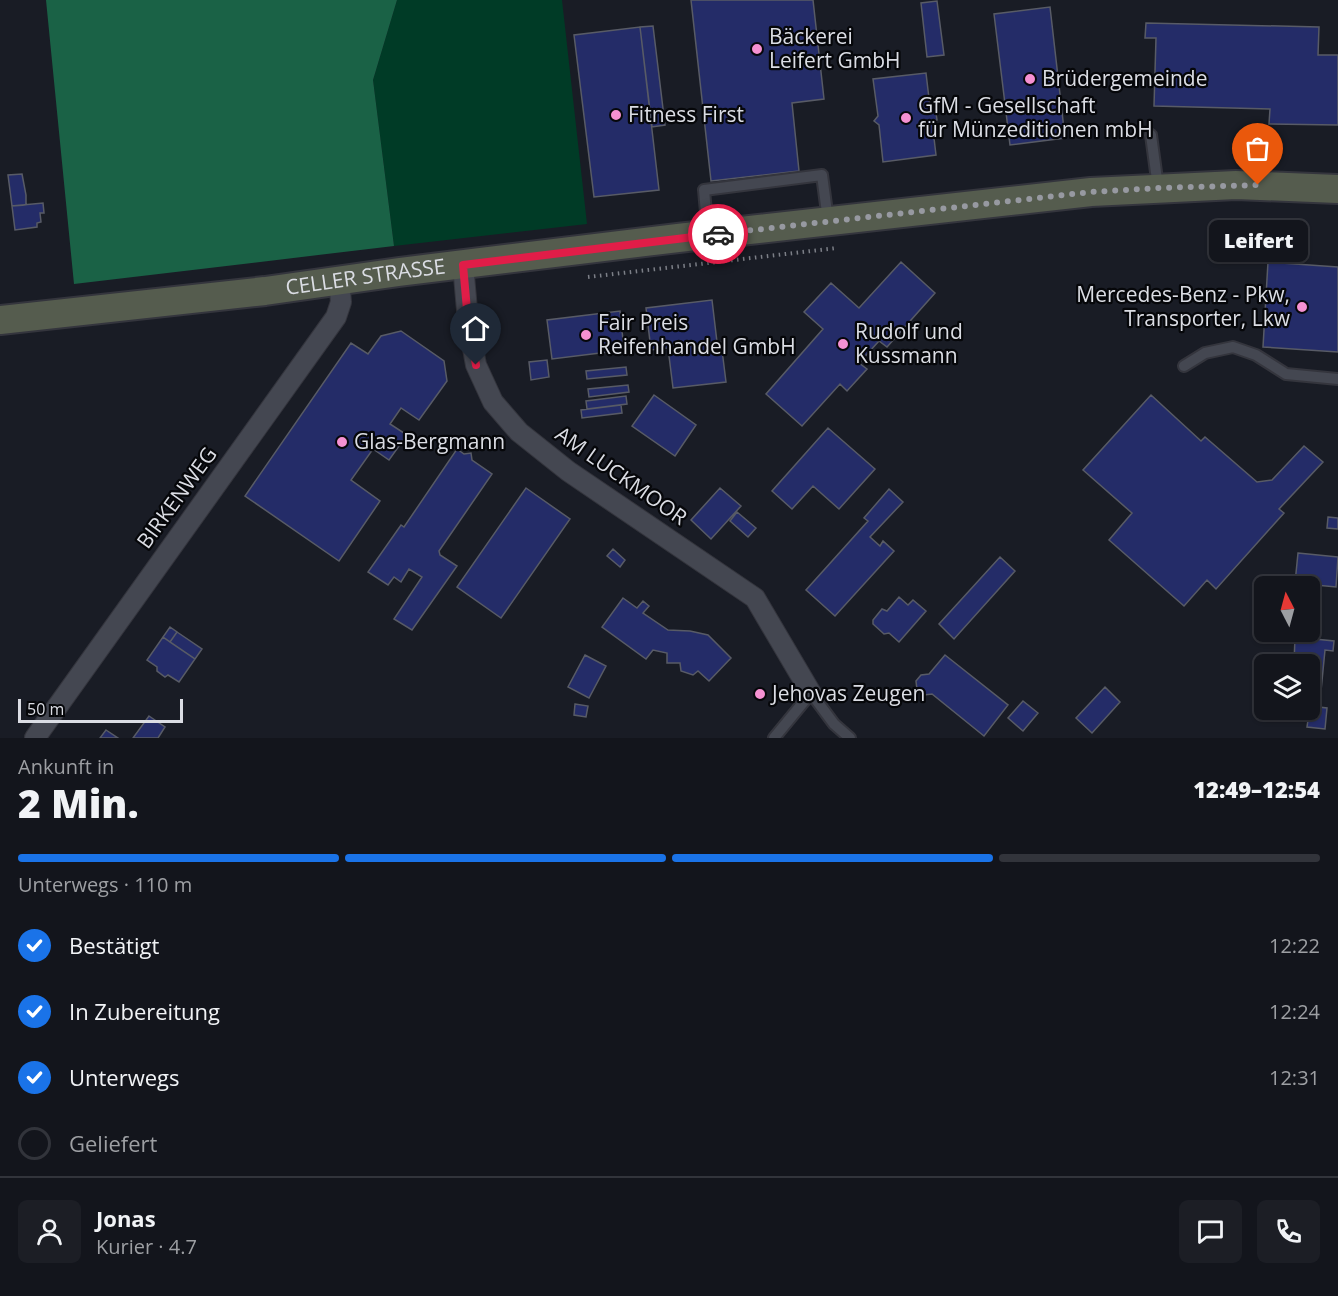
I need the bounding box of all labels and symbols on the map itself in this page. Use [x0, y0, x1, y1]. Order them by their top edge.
place label: Bäckerei Leifert GmbH [769, 22, 900, 74]
marker: Bäckerei Leifert GmbH [750, 42, 764, 56]
place label: Brüdergemeinde [1042, 64, 1208, 92]
marker: Brüdergemeinde [1023, 72, 1037, 86]
place label: GfM - Gesellschaft für Münzeditionen mbH [918, 91, 1153, 143]
place label: Fitness First [628, 100, 744, 128]
marker: Fitness First [609, 108, 623, 122]
marker: GfM - Gesellschaft für Münzeditionen mbH [899, 111, 913, 125]
pin [1232, 123, 1283, 185]
courier [688, 204, 748, 264]
callout: Leifert [1208, 221, 1308, 263]
street label: CELLER STRASSE [284, 251, 447, 301]
place label: Mercedes-Benz - Pkw, Transporter, Lkw [1076, 280, 1291, 332]
marker: Mercedes-Benz - Pkw, Transporter, Lkw [1295, 300, 1309, 314]
pin [450, 303, 501, 365]
place label: Fair Preis Reifenhandel GmbH [598, 308, 796, 360]
place label: Rudolf und Kussmann [855, 317, 963, 369]
marker: Fair Preis Reifenhandel GmbH [579, 328, 593, 342]
marker: Rudolf und Kussmann [836, 337, 850, 351]
street label: AM LUCKMOOR [550, 419, 693, 531]
place label: Glas-Bergmann [354, 427, 505, 455]
marker: Glas-Bergmann [335, 435, 349, 449]
street label: BIRKENWEG [130, 441, 223, 554]
north arrow [1254, 576, 1320, 642]
place label: Jehovas Zeugen [770, 679, 925, 707]
marker: Jehovas Zeugen [753, 687, 767, 701]
scale bar [18, 696, 183, 724]

